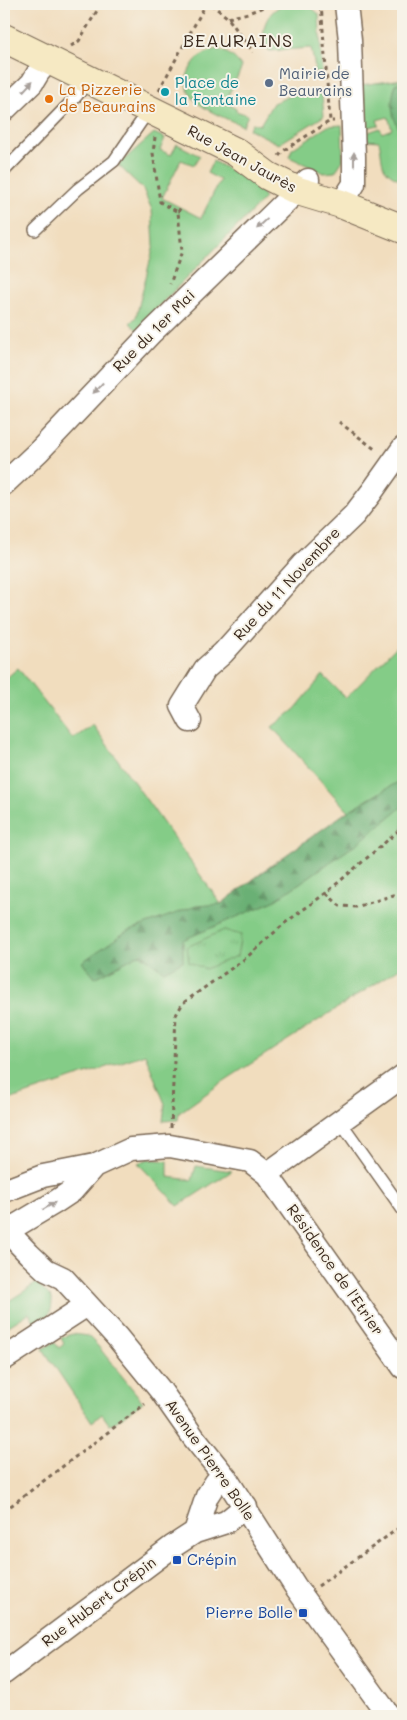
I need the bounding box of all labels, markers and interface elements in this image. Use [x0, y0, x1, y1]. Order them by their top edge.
district label: BEAURAINS [183, 28, 293, 52]
place label: Mairie de Beaurains [279, 63, 352, 100]
place label: Place de la Fontaine [175, 72, 257, 109]
marker: Mairie de Beaurains [263, 77, 275, 89]
place label: La Pizzerie de Beaurains [59, 79, 156, 116]
one-way arrow [22, 80, 34, 92]
marker: Place de la Fontaine [159, 86, 171, 98]
marker: La Pizzerie de Beaurains [43, 93, 55, 105]
street label: Rue Jean Jaurès [184, 120, 301, 196]
one-way arrow [350, 151, 358, 167]
one-way arrow [257, 218, 269, 230]
street label: Rue du 1er Mai [108, 285, 199, 376]
one-way arrow [92, 382, 104, 394]
street label: Rue du 11 Novembre [228, 522, 344, 644]
street label: Résidence de l'Etrier [283, 1200, 389, 1339]
one-way arrow [42, 1201, 55, 1210]
street label: Avenue Pierre Bolle [161, 1395, 260, 1524]
place label: Crépin [187, 1549, 237, 1569]
street label: Rue Hubert Crépin [37, 1552, 160, 1651]
marker: Crépin [171, 1554, 183, 1566]
place label: Pierre Bolle [206, 1602, 293, 1622]
marker: Pierre Bolle [297, 1607, 309, 1619]

